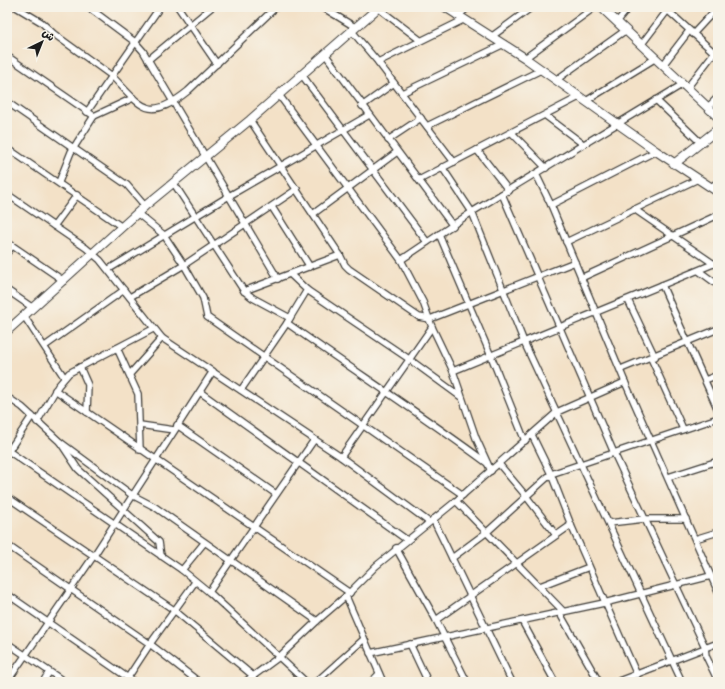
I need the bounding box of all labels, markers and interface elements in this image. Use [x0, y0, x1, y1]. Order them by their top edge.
north arrow [22, 22, 62, 62]
text: ش [40, 26, 57, 44]

